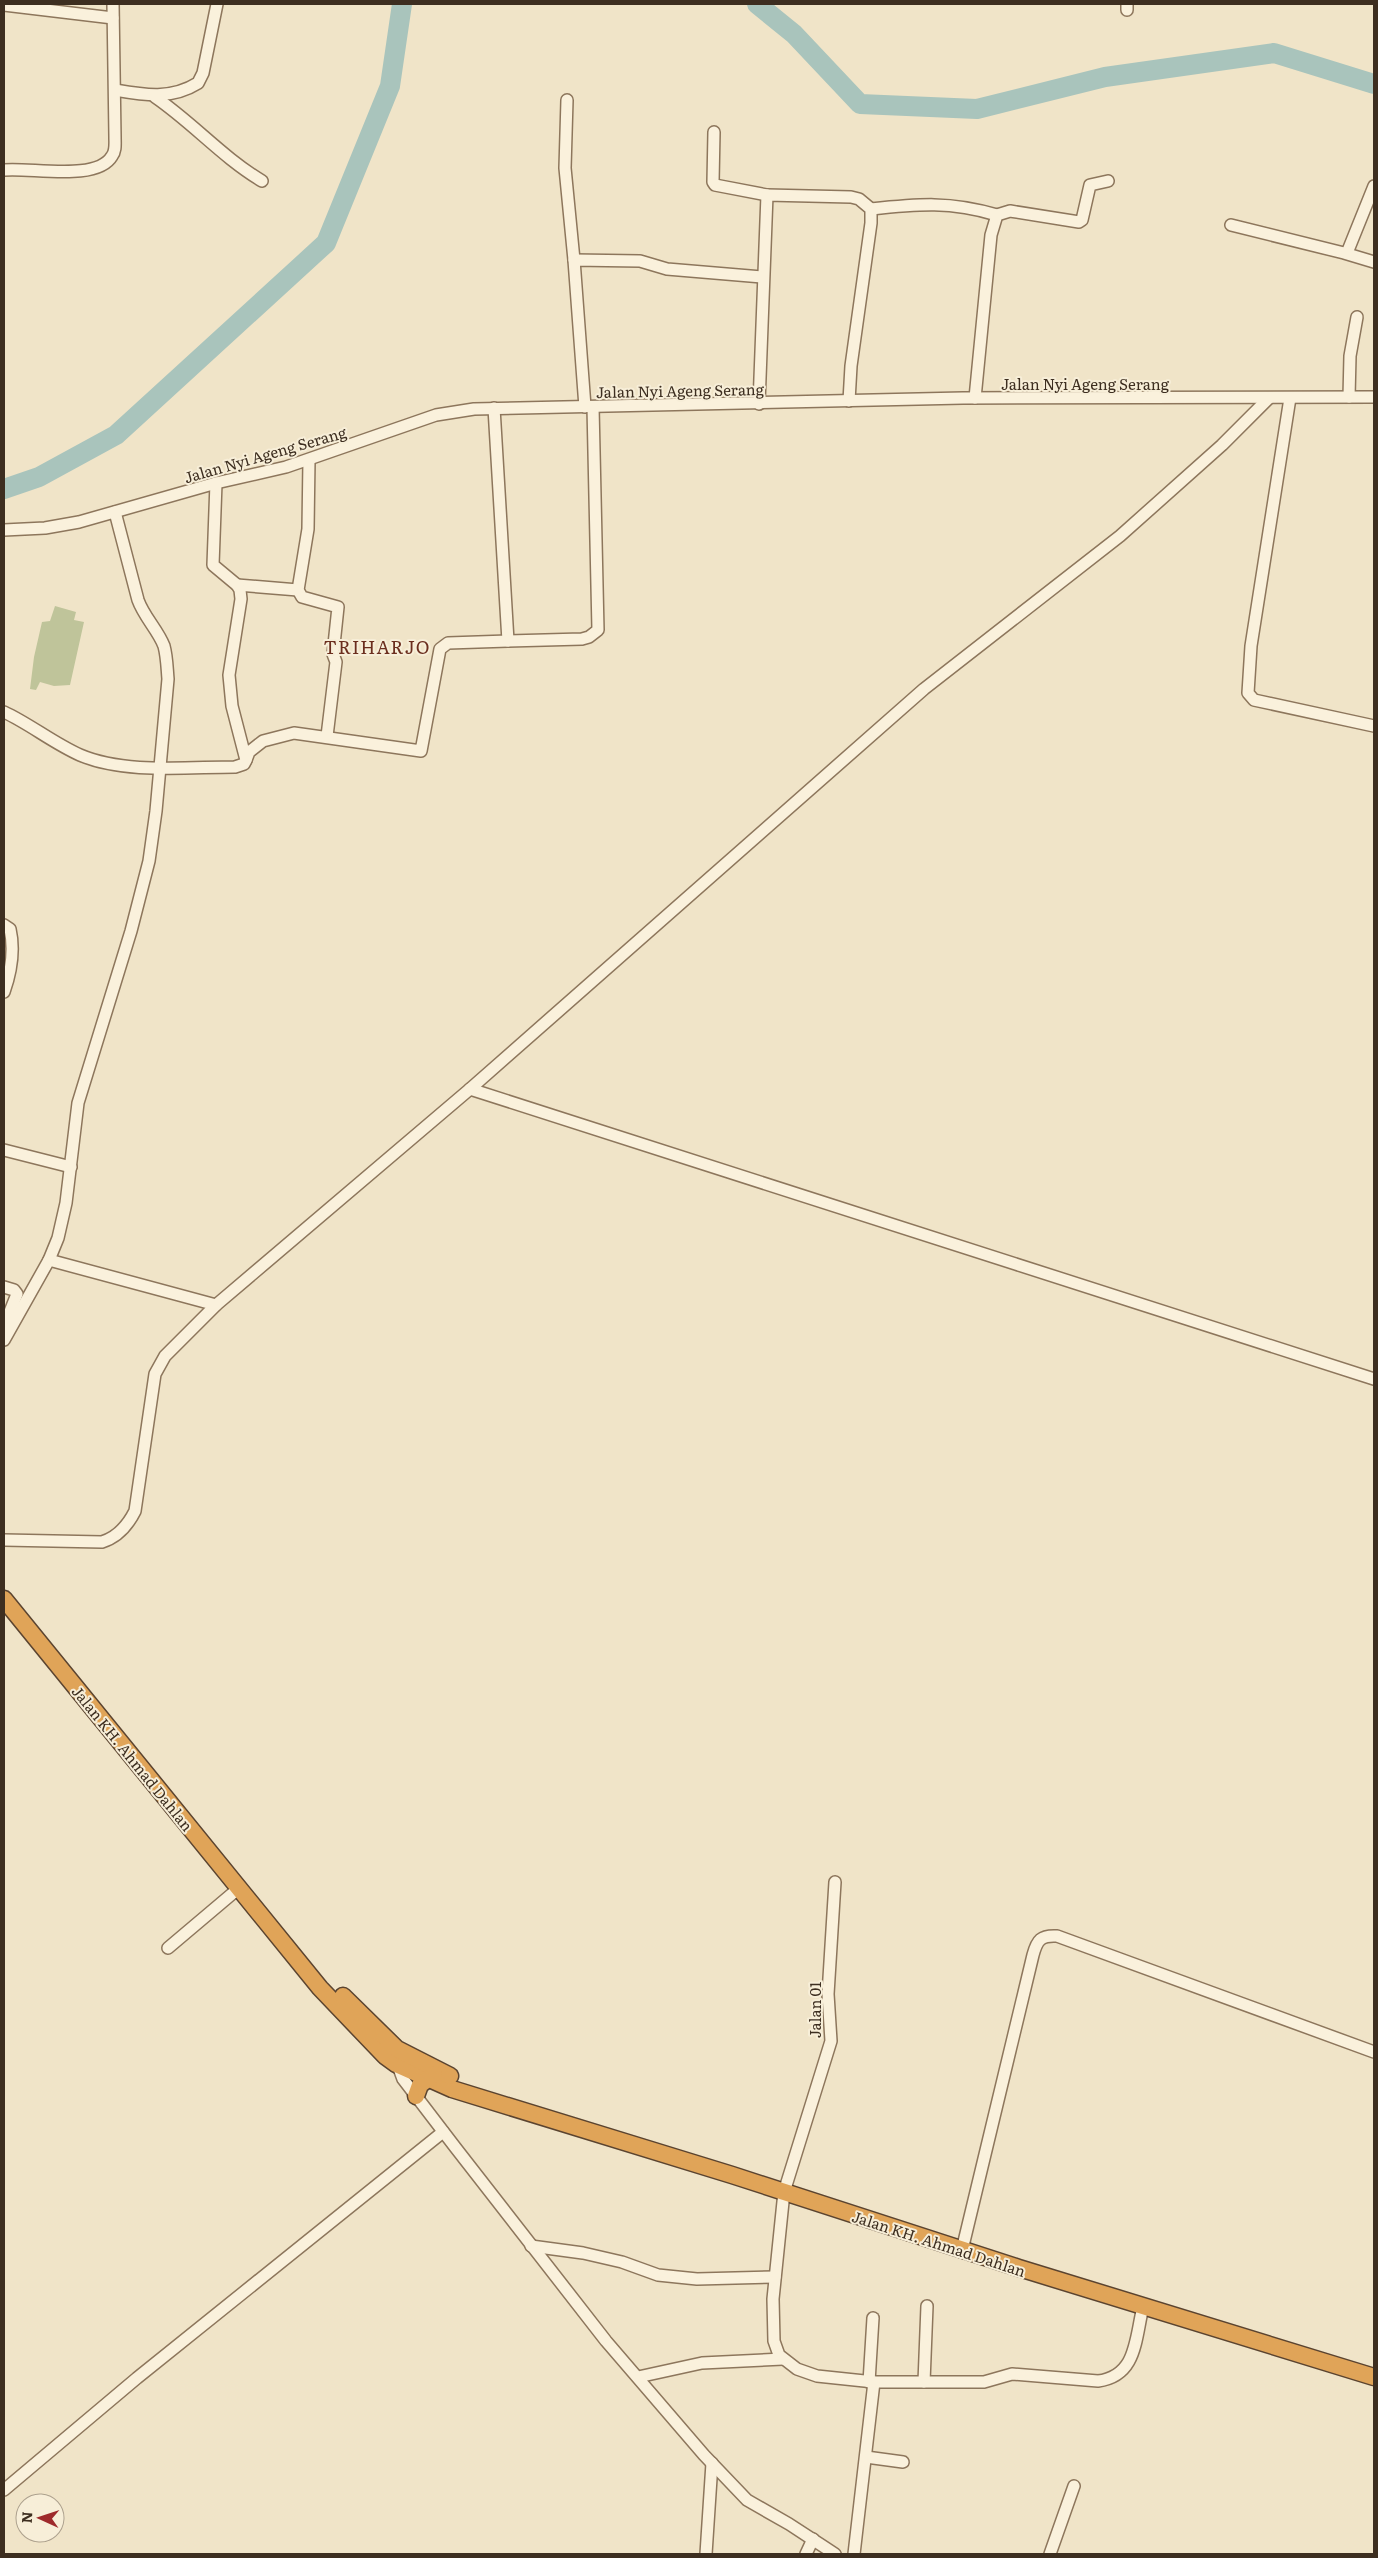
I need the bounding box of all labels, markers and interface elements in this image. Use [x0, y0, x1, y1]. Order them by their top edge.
street label: Jalan Nyi Ageng Serang [1001, 372, 1170, 395]
street label: Jalan Nyi Ageng Serang [596, 377, 765, 403]
street label: Jalan Nyi Ageng Serang [181, 420, 350, 488]
district label: TRIHARJO [324, 633, 430, 660]
street label: Jalan KH. Ahmad Dahlan [67, 1680, 199, 1836]
street label: Jalan 01 [803, 1982, 826, 2038]
street label: Jalan KH. Ahmad Dahlan [849, 2204, 1029, 2282]
north arrow [15, 2493, 65, 2543]
text: N [16, 2511, 36, 2524]

